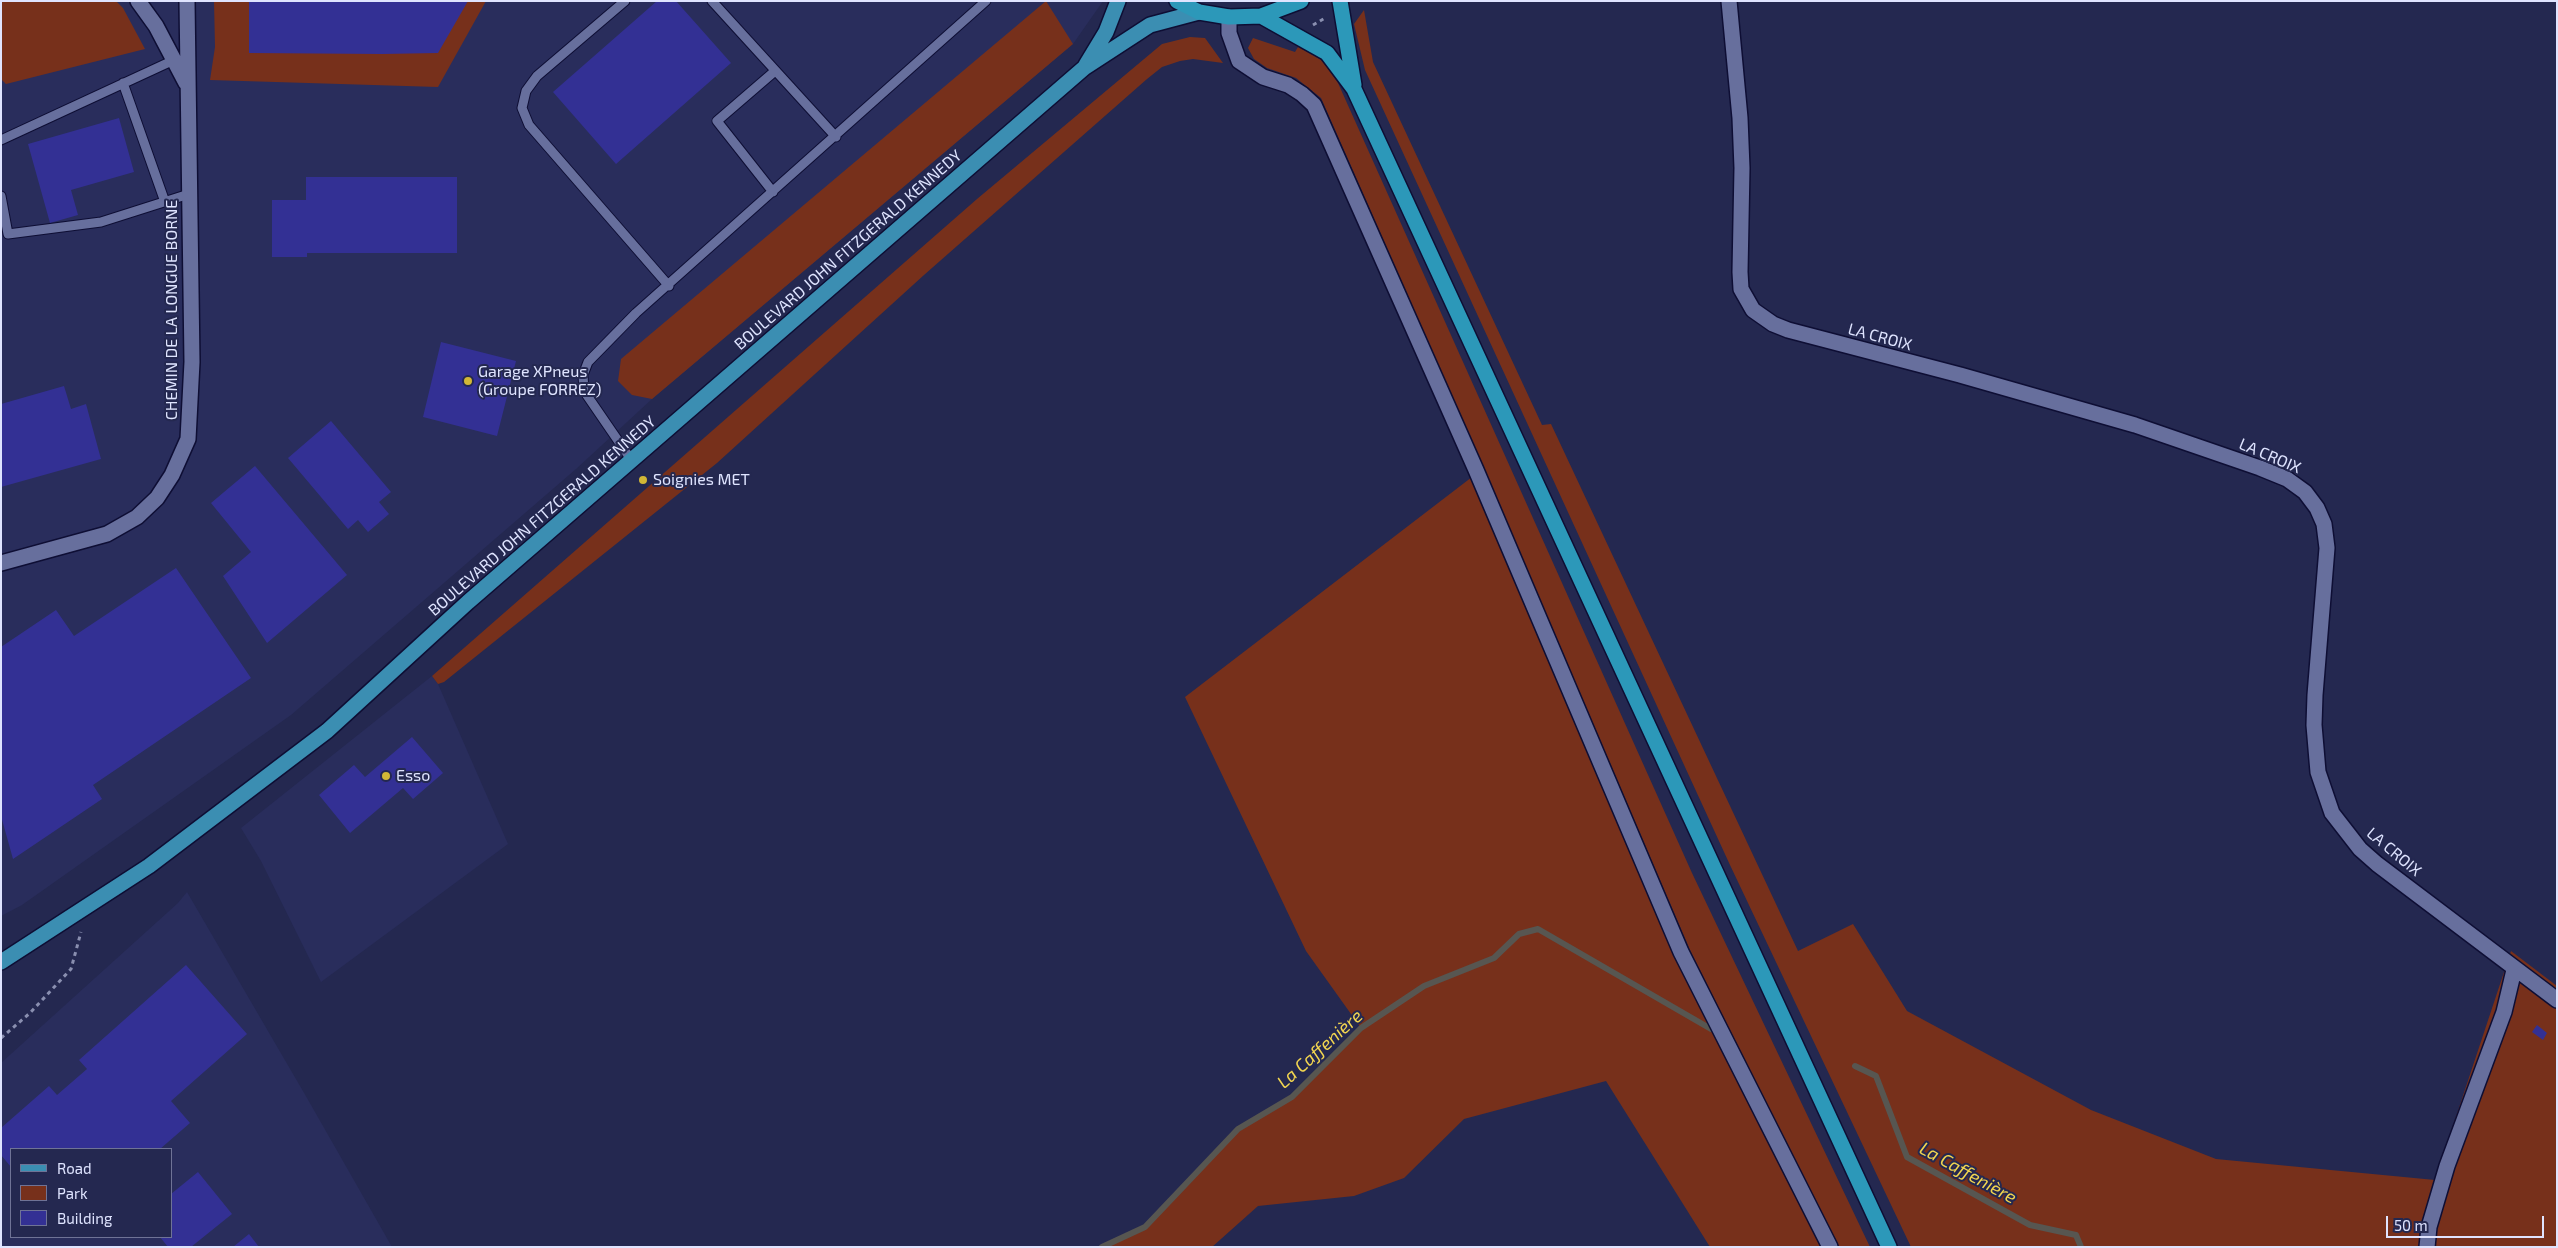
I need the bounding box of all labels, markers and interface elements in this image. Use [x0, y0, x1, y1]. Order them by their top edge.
street label: BOULEVARD JOHN FITZGERALD KENNEDY [730, 146, 966, 354]
street label: CHEMIN DE LA LONGUE BORNE [162, 200, 182, 420]
street label: LA CROIX [1846, 319, 1914, 355]
place label: Garage XPneus (Groupe FORREZ) [478, 362, 602, 400]
marker: Garage XPneus (Groupe FORREZ) [462, 375, 474, 387]
street label: BOULEVARD JOHN FITZGERALD KENNEDY [424, 412, 660, 620]
street label: LA CROIX [2236, 434, 2304, 478]
place label: Soignies MET [653, 470, 750, 490]
marker: Soignies MET [637, 474, 649, 486]
place label: Esso [396, 766, 430, 786]
marker: Esso [380, 770, 392, 782]
street label: LA CROIX [2363, 824, 2425, 880]
water label: La Caffenière [1273, 1005, 1367, 1093]
water label: La Caffenière [1916, 1138, 2020, 1208]
legend [10, 1148, 172, 1238]
text: Road [57, 1159, 92, 1177]
text: Park [57, 1184, 88, 1202]
scale bar [2388, 1206, 2546, 1238]
text: Building [57, 1209, 112, 1227]
text: 50 m [2394, 1216, 2428, 1234]

